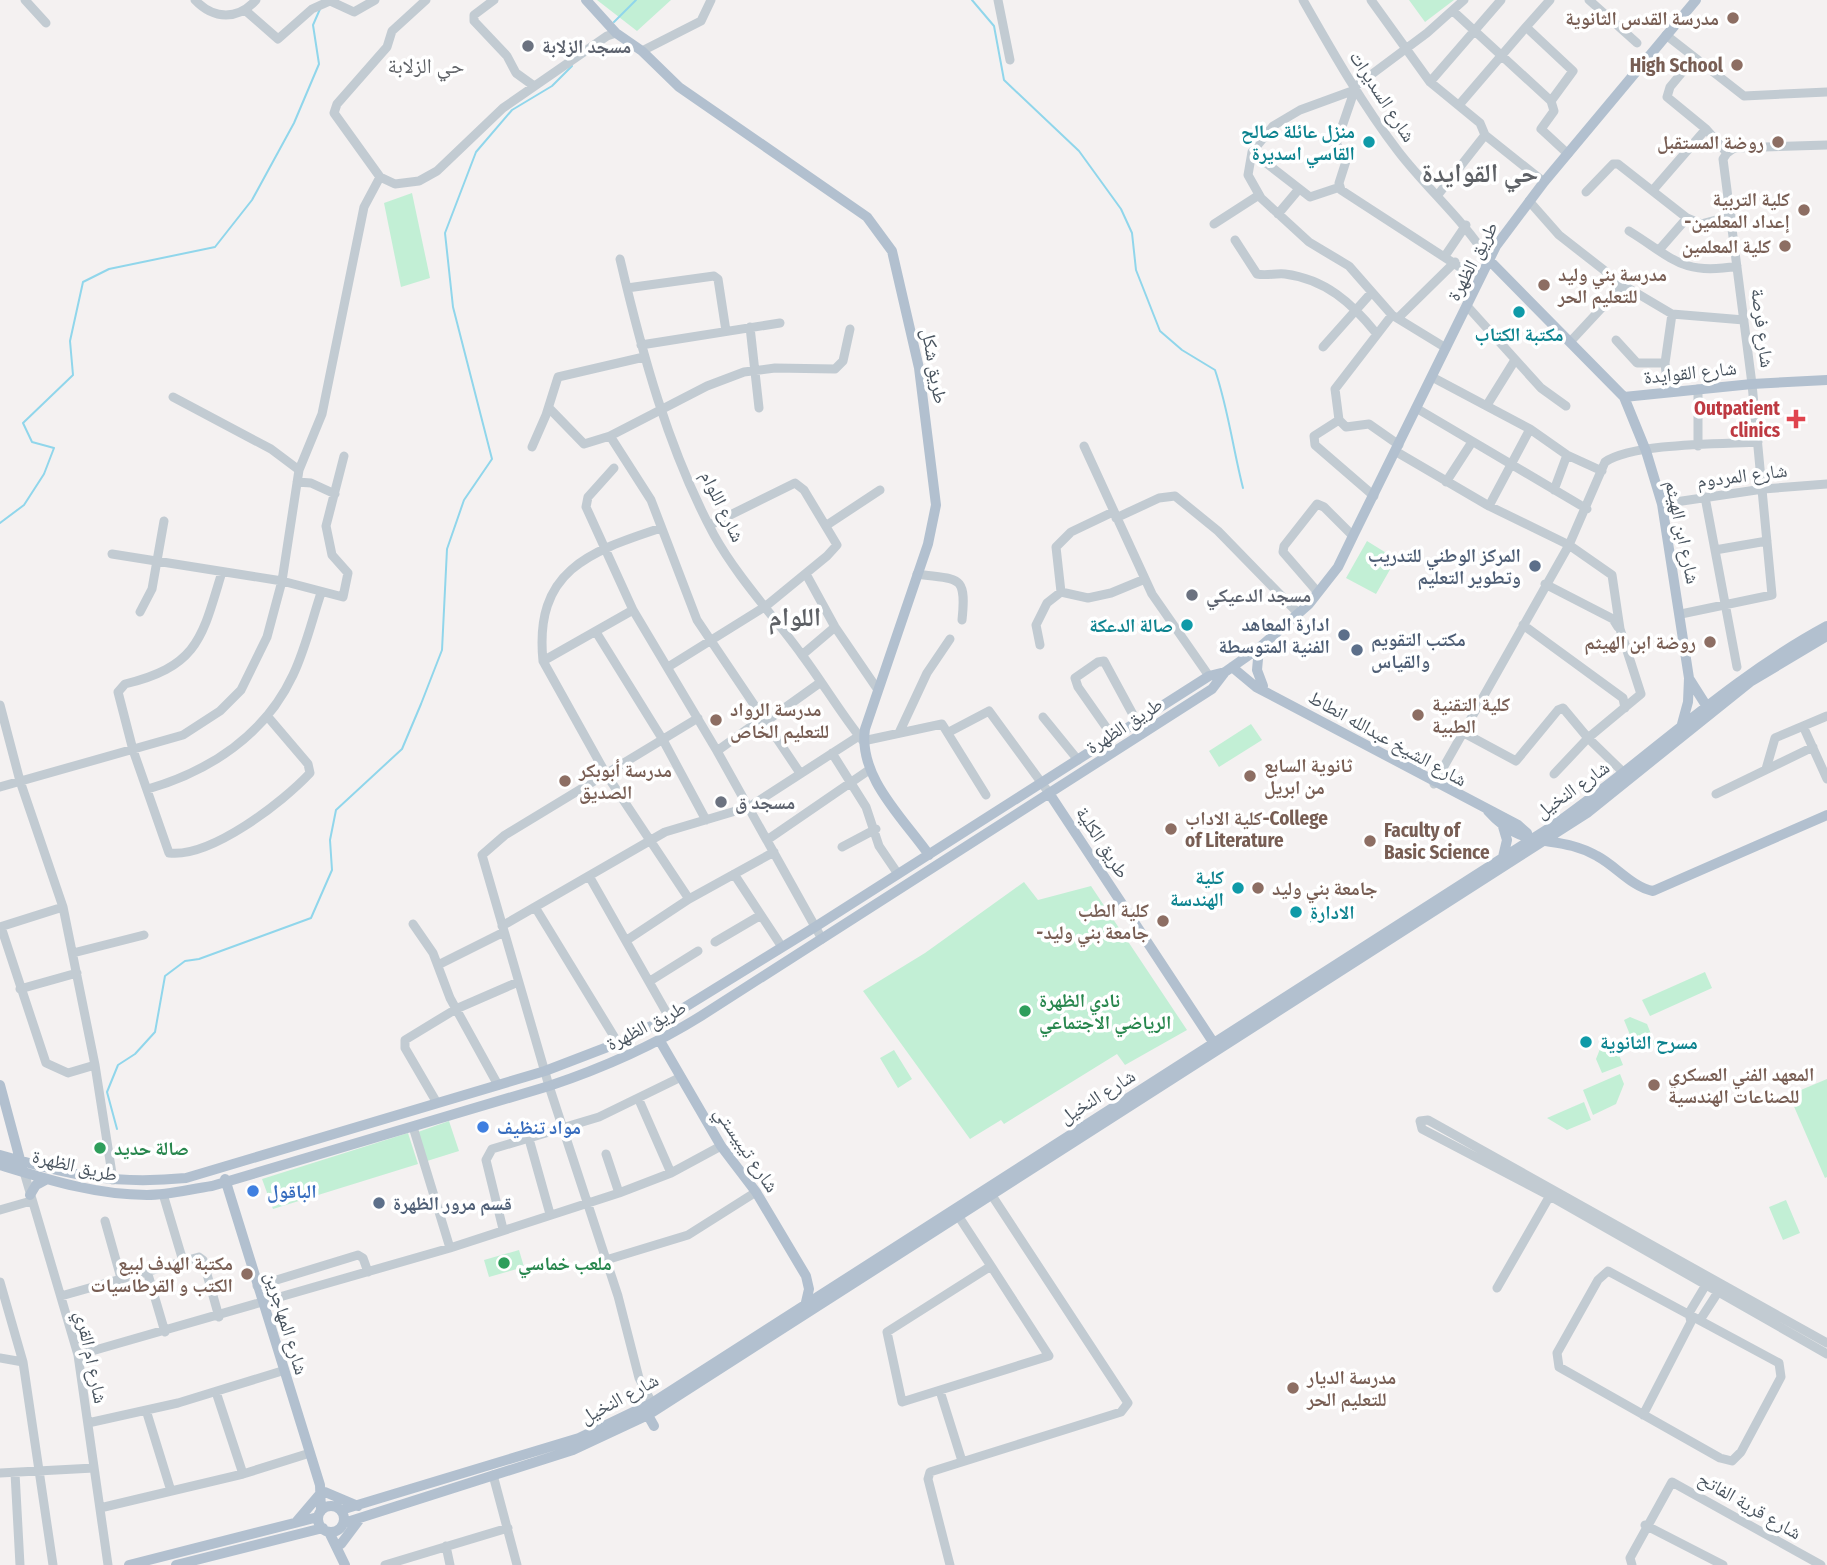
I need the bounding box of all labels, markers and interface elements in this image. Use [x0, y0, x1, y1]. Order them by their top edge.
place label: مدرسة القدس الثانوية [1565, 7, 1719, 30]
marker: مدرسة القدس الثانوية [1725, 10, 1741, 26]
place label: مسجد الزلابة [542, 35, 631, 58]
marker: مسجد الزلابة [520, 38, 536, 54]
street label: شارع السديرات [1345, 46, 1421, 146]
district label: حي الزلابة [388, 53, 464, 82]
place label: High School [1630, 54, 1724, 77]
marker: High School [1729, 57, 1745, 73]
place label: منزل عائلة صالح القاسي اسديرة [1241, 120, 1355, 169]
place label: روضة المستقبل [1657, 131, 1764, 154]
marker: منزل عائلة صالح القاسي اسديرة [1361, 134, 1377, 150]
marker: روضة المستقبل [1770, 134, 1786, 150]
district label: حي القوايدة [1422, 158, 1538, 193]
place label: كلية التربية -إعداد المعلمين [1684, 188, 1791, 234]
marker: كلية التربية -إعداد المعلمين [1796, 202, 1812, 218]
street label: طريق الظهرة [1442, 218, 1503, 305]
place label: كلية المعلمين [1682, 235, 1772, 258]
marker: كلية المعلمين [1777, 238, 1793, 254]
place label: مدرسة بني وليد للتعليم الحر [1557, 263, 1667, 309]
marker: مدرسة بني وليد للتعليم الحر [1536, 277, 1552, 293]
street label: شارع فرصة [1746, 287, 1779, 369]
marker: مكتبة الكتاب [1511, 304, 1527, 320]
place label: مكتبة الكتاب [1474, 323, 1564, 346]
street label: طريق شكل [917, 327, 952, 405]
street label: شارع القوايدة [1643, 356, 1738, 389]
place label: Outpatient clinics [1694, 397, 1781, 442]
marker: Outpatient clinics [1786, 409, 1806, 429]
street label: شارع المردوم [1696, 459, 1789, 494]
street label: شارع اللوام [694, 467, 750, 547]
street label: شارع ابن الهيثم [1659, 478, 1705, 586]
place label: المركز الوطني للتدريب وتطوير التعليم [1368, 544, 1521, 590]
marker: المركز الوطني للتدريب وتطوير التعليم [1527, 558, 1543, 574]
place label: مسجد الدعيكي [1206, 584, 1311, 611]
marker: مسجد الدعيكي [1184, 587, 1200, 603]
district label: اللوام [769, 602, 821, 635]
place label: ادارة المعاهد الفنية المتوسطة [1218, 613, 1330, 658]
place label: صالة الدعكة [1089, 614, 1173, 637]
marker: صالة الدعكة [1179, 617, 1195, 633]
marker: ادارة المعاهد الفنية المتوسطة [1336, 627, 1352, 643]
place label: مكتب التقويم والقياس [1371, 628, 1466, 673]
place label: روضة ابن الهيثم [1584, 631, 1696, 655]
marker: روضة ابن الهيثم [1702, 634, 1718, 650]
marker: مكتب التقويم والقياس [1349, 642, 1365, 658]
street label: شارع الشيخ عبدالله انطاط [1304, 685, 1471, 792]
street label: طريق الظهرة [1082, 692, 1167, 759]
place label: كلية التقنية الطبية [1432, 693, 1511, 738]
place label: مدرسة الرواد للتعليم الخاص [730, 698, 829, 744]
marker: كلية التقنية الطبية [1410, 707, 1426, 723]
marker: مدرسة الرواد للتعليم الخاص [708, 712, 724, 728]
place label: ثانوية السابع من ابريل [1264, 754, 1353, 799]
street label: شارع النخيل [1531, 755, 1614, 823]
place label: مدرسة أبوبكر الصديق [578, 759, 672, 804]
marker: ثانوية السابع من ابريل [1242, 768, 1258, 784]
marker: مدرسة أبوبكر الصديق [557, 773, 573, 789]
place label: مسجد ق [735, 791, 795, 814]
marker: مسجد ق [713, 794, 729, 810]
street label: طريق الكلية [1071, 802, 1134, 882]
place label: كلية الاداب-College of Literature [1185, 807, 1328, 852]
place label: Faculty of Basic Science [1384, 819, 1490, 864]
marker: كلية الاداب-College of Literature [1163, 821, 1179, 837]
marker: Faculty of Basic Science [1362, 833, 1378, 849]
place label: كلية الهندسة [1170, 866, 1225, 911]
place label: جامعة بني وليد [1272, 877, 1378, 904]
marker: كلية الهندسة [1230, 880, 1246, 896]
marker: جامعة بني وليد [1250, 880, 1266, 896]
place label: كلية الطب -جامعة بني وليد [1036, 899, 1150, 948]
place label: ِالادارة [1310, 901, 1355, 924]
marker: ِالادارة [1288, 904, 1304, 920]
marker: كلية الطب -جامعة بني وليد [1155, 913, 1171, 929]
place label: نادي الظهرة الرياضي الاجتماعي [1039, 989, 1171, 1038]
street label: طريق الظهرة [602, 996, 690, 1055]
marker: نادي الظهرة الرياضي الاجتماعي [1017, 1003, 1033, 1019]
place label: مسرح الثانوية [1600, 1031, 1698, 1054]
marker: مسرح الثانوية [1578, 1034, 1594, 1050]
place label: المعهد الفني العسكري للصناعات الهندسية [1668, 1063, 1814, 1108]
street label: شارع النخيل [1055, 1064, 1140, 1129]
marker: المعهد الفني العسكري للصناعات الهندسية [1646, 1077, 1662, 1093]
street label: شارع تيبيستي [706, 1102, 784, 1199]
place label: مواد تنظيف [497, 1116, 581, 1139]
marker: مواد تنظيف [475, 1119, 491, 1135]
place label: صالة حديد [114, 1137, 189, 1160]
marker: صالة حديد [92, 1140, 108, 1156]
street label: طريق الظهرة [30, 1145, 120, 1186]
place label: الباقول [267, 1180, 317, 1203]
marker: الباقول [245, 1183, 261, 1199]
place label: قسم مرور الظهرة [393, 1192, 512, 1216]
marker: قسم مرور الظهرة [371, 1195, 387, 1211]
place label: مكتبة الهدف لبيع الكتب و القرطاسيات [90, 1252, 233, 1297]
place label: ملعب خماسي [518, 1252, 612, 1279]
marker: ملعب خماسي [496, 1255, 512, 1271]
marker: مكتبة الهدف لبيع الكتب و القرطاسيات [239, 1266, 255, 1282]
street label: شارع المهاجرين [260, 1269, 313, 1377]
street label: شارع ام القري [67, 1309, 113, 1406]
place label: مدرسة الديار للتعليم الحر [1306, 1366, 1396, 1412]
street label: شارع النخيل [576, 1368, 662, 1429]
marker: مدرسة الديار للتعليم الحر [1285, 1380, 1301, 1396]
street label: شارع قرية الفاتح [1693, 1467, 1806, 1545]

